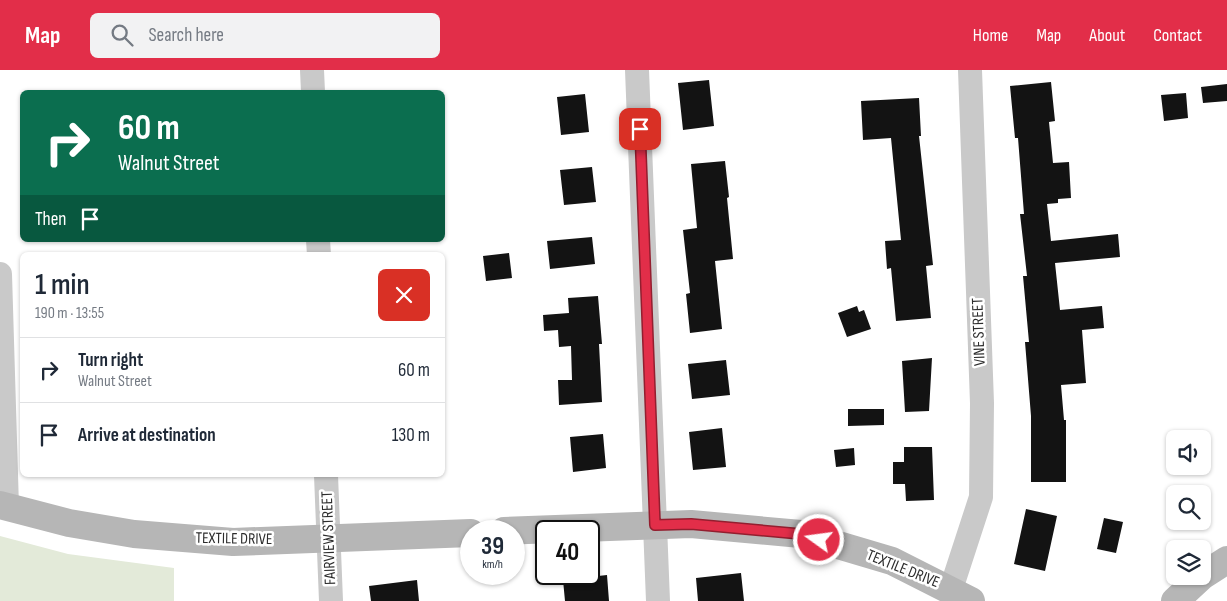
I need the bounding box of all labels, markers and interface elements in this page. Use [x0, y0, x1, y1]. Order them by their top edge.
search box [90, 13, 440, 58]
text: Map [25, 21, 60, 50]
icon: search [108, 21, 136, 49]
text: Search here [148, 24, 224, 47]
text: Home [973, 25, 1008, 46]
text: Map [1036, 25, 1061, 46]
text: About [1089, 25, 1125, 46]
text: Contact [1153, 25, 1202, 46]
text: 60 m [118, 107, 180, 150]
pin [619, 108, 661, 150]
icon: right [35, 110, 100, 175]
icon: arrive [626, 115, 654, 143]
text: Walnut Street [118, 150, 220, 177]
icon: arrive [76, 205, 104, 233]
text: Then [35, 208, 66, 231]
text: 1 min [35, 267, 90, 303]
button: close [378, 269, 430, 321]
street label: VINE STREET [968, 297, 990, 366]
text: 190 m · 13:55 [35, 304, 104, 323]
text: Turn right [78, 349, 143, 372]
icon: right [35, 356, 63, 384]
text: 60 m [398, 359, 430, 382]
text: Walnut Street [78, 372, 152, 391]
icon: arrive [35, 421, 63, 449]
text: Arrive at destination [78, 424, 216, 447]
text: 130 m [392, 424, 430, 447]
map controls [1166, 430, 1211, 585]
button: sound [1166, 430, 1211, 475]
button: search [1166, 485, 1211, 530]
street label: FAIRVIEW STREET [318, 490, 340, 585]
position arrow [792, 513, 844, 565]
speed limit sign: 40 [535, 520, 600, 585]
street label: TEXTILE DRIVE [195, 529, 273, 549]
text: 39 [481, 531, 504, 562]
button: layers [1166, 540, 1211, 585]
street label: TEXTILE DRIVE [864, 546, 942, 592]
text: km/h [482, 557, 503, 572]

